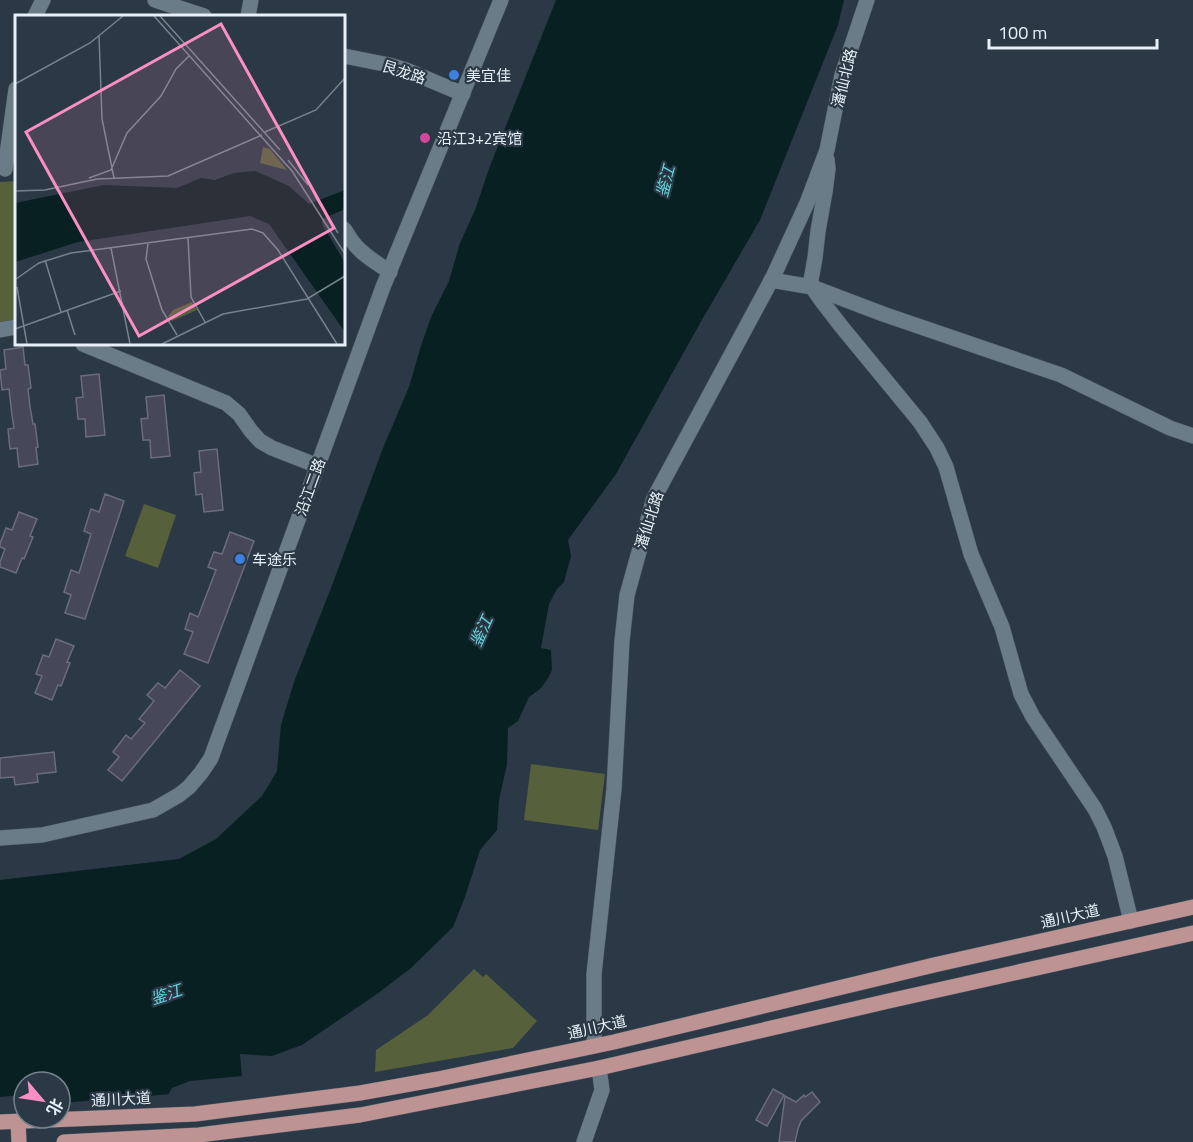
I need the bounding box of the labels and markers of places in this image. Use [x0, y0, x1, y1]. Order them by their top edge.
place label: 美宜佳 [466, 64, 511, 87]
marker: 美宜佳 [447, 68, 461, 82]
place label: 沿江3+2宾馆 [437, 127, 522, 150]
marker: 沿江3+2宾馆 [418, 131, 432, 145]
place label: 车途乐 [252, 548, 297, 571]
marker: 车途乐 [233, 552, 247, 566]

